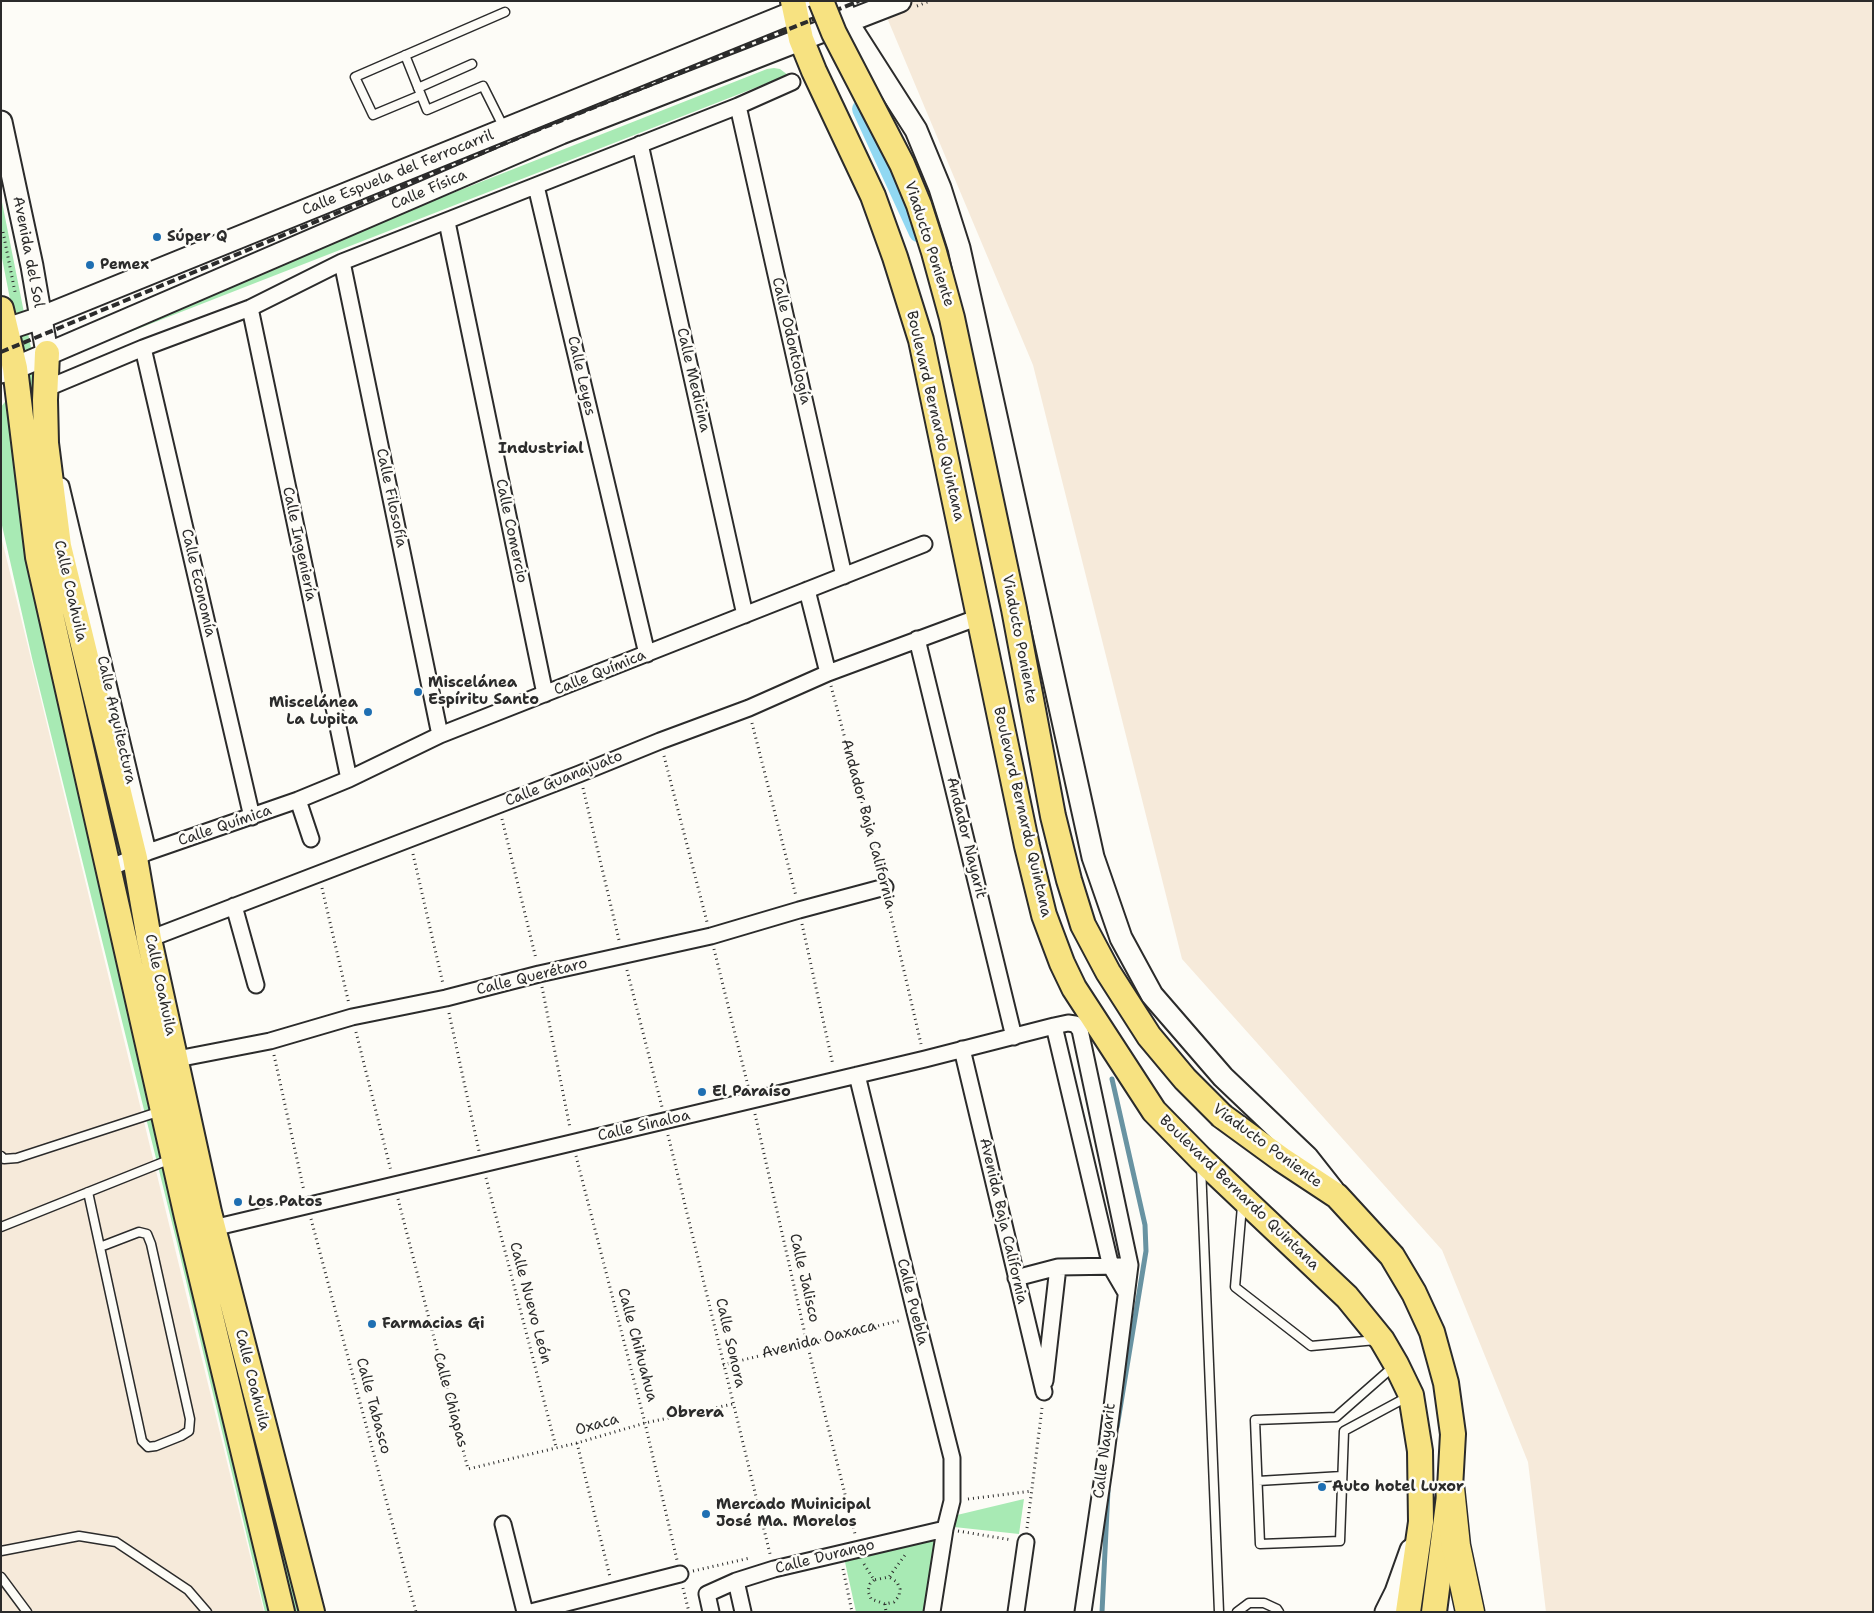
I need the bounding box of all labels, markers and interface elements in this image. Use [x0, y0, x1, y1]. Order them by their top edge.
street label: Calle Espuela del Ferrocarril [300, 126, 496, 220]
street label: Calle Física [388, 166, 470, 214]
street label: Viaducto Poniente [900, 179, 958, 309]
street label: Avenida del Sol [8, 195, 48, 309]
place label: Súper Q [167, 228, 228, 246]
marker: Súper Q [151, 231, 163, 243]
place label: Pemex [100, 256, 149, 274]
marker: Pemex [84, 259, 96, 271]
street label: Calle Odontología [768, 276, 814, 406]
street label: Boulevard Bernardo Quintana [902, 309, 968, 523]
street label: Calle Medicina [672, 326, 714, 434]
street label: Calle Leyes [563, 334, 599, 418]
district label: Industrial [498, 439, 584, 459]
street label: Calle Filosofía [372, 447, 410, 549]
street label: Calle Comercio [491, 477, 531, 585]
street label: Calle Ingeniería [278, 485, 320, 603]
street label: Calle Economía [177, 527, 219, 639]
street label: Calle Coahuila [50, 539, 90, 643]
street label: Viaducto Poniente [998, 573, 1040, 705]
street label: Calle Química [551, 646, 649, 700]
street label: Calle Arquitectura [93, 654, 139, 786]
place label: Miscelánea Espíritu Santo [428, 674, 539, 709]
marker: Miscelánea Espíritu Santo [412, 686, 424, 698]
place label: Miscelánea La Lupita [269, 694, 358, 729]
street label: Boulevard Bernardo Quintana [989, 705, 1055, 919]
marker: Miscelánea La Lupita [362, 706, 374, 718]
street label: Andador Baja California [837, 737, 899, 911]
street label: Calle Guanajuato [503, 747, 625, 811]
street label: Andador Nayarit [942, 775, 990, 901]
street label: Calle Química [176, 802, 274, 850]
street label: Calle Coahuila [140, 933, 180, 1037]
street label: Calle Querétaro [475, 955, 589, 999]
place label: El Paraíso [712, 1083, 791, 1101]
marker: El Paraíso [696, 1086, 708, 1098]
street label: Viaducto Poniente [1209, 1100, 1325, 1192]
street label: Calle Sinaloa [596, 1107, 692, 1145]
street label: Boulevard Bernardo Quintana [1155, 1112, 1323, 1274]
street label: Avenida Baja California [975, 1136, 1031, 1306]
place label: Los Patos [248, 1193, 322, 1211]
marker: Los Patos [232, 1196, 244, 1208]
street label: Calle Jalisco [785, 1232, 823, 1324]
street label: Calle Nuevo León [505, 1240, 555, 1366]
street label: Calle Puebla [893, 1257, 931, 1347]
street label: Calle Chihuahua [613, 1286, 661, 1404]
street label: Calle Sonora [711, 1296, 749, 1390]
place label: Farmacias Gi [382, 1315, 485, 1333]
street label: Avenida Oaxaca [760, 1317, 878, 1363]
marker: Farmacias Gi [366, 1318, 378, 1330]
street label: Calle Coahuila [231, 1328, 273, 1432]
street label: Calle Chiapas [429, 1351, 471, 1449]
street label: Calle Tabasco [351, 1356, 395, 1456]
street label: Calle Nayarit [1090, 1402, 1120, 1500]
district label: Obrera [666, 1403, 724, 1423]
street label: Oxaca [573, 1410, 621, 1440]
place label: Auto hotel Luxor [1332, 1478, 1464, 1496]
marker: Auto hotel Luxor [1316, 1481, 1328, 1493]
place label: Mercado Muinicipal José Ma. Morelos [716, 1496, 871, 1531]
marker: Mercado Muinicipal José Ma. Morelos [700, 1508, 712, 1520]
street label: Calle Durango [773, 1536, 877, 1578]

